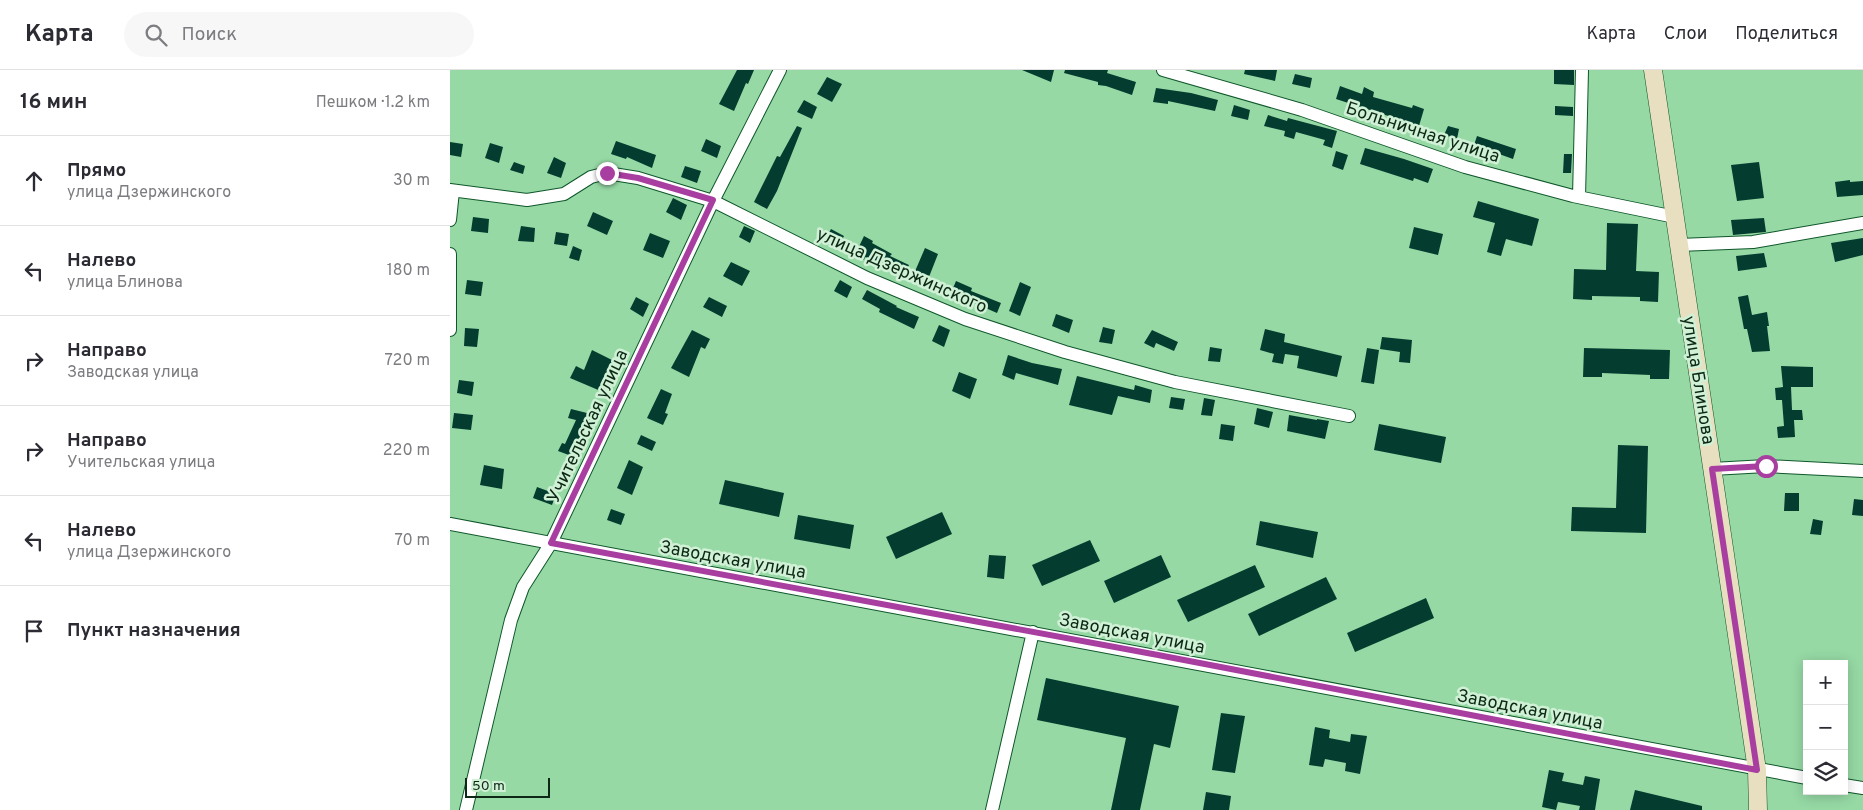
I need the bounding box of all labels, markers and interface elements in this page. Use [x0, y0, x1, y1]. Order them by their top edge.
search box [124, 12, 474, 57]
text: Карта [25, 20, 94, 50]
icon: search [142, 21, 170, 49]
text: Поиск [182, 23, 237, 47]
text: Карта [1586, 23, 1636, 46]
text: Слои [1664, 23, 1707, 46]
text: Поделиться [1735, 23, 1838, 46]
text: 16 мин [20, 89, 87, 116]
text: Пешком · 1.2 km [316, 93, 430, 113]
street label: Больничная улица [1343, 98, 1503, 169]
text: Прямо [67, 159, 126, 183]
route end [596, 162, 619, 185]
icon: ahead [20, 167, 48, 195]
text: 30 m [393, 171, 430, 191]
text: улица Дзержинского [67, 183, 231, 203]
street label: улица Дзержинского [812, 223, 990, 319]
text: Налево [67, 249, 136, 273]
icon: left [20, 257, 48, 285]
text: 180 m [387, 261, 430, 281]
text: улица Блинова [67, 273, 183, 293]
street label: улица Блинова [1676, 314, 1719, 446]
text: Направо [67, 339, 147, 363]
street label: Учительская улица [543, 346, 634, 507]
icon: right [20, 347, 48, 375]
text: 720 m [385, 351, 430, 371]
text: Заводская улица [67, 363, 199, 383]
text: Направо [67, 429, 147, 453]
icon: right [20, 437, 48, 465]
text: 220 m [383, 441, 430, 461]
text: Учительская улица [67, 453, 215, 473]
route start [1755, 455, 1778, 478]
text: Налево [67, 519, 136, 543]
icon: left [20, 527, 48, 555]
text: 70 m [395, 531, 430, 551]
street label: Заводская улица [658, 536, 808, 585]
text: улица Дзержинского [67, 543, 231, 563]
street label: Заводская улица [1057, 609, 1207, 660]
icon: arrive [20, 617, 48, 645]
text: Пункт назначения [67, 619, 241, 643]
map controls [1803, 660, 1848, 795]
button: + [1803, 660, 1848, 705]
street label: Заводская улица [1455, 685, 1605, 736]
button: − [1803, 705, 1848, 750]
button: layers [1803, 750, 1848, 795]
scale bar [465, 775, 550, 798]
text: 50 m [472, 778, 505, 795]

